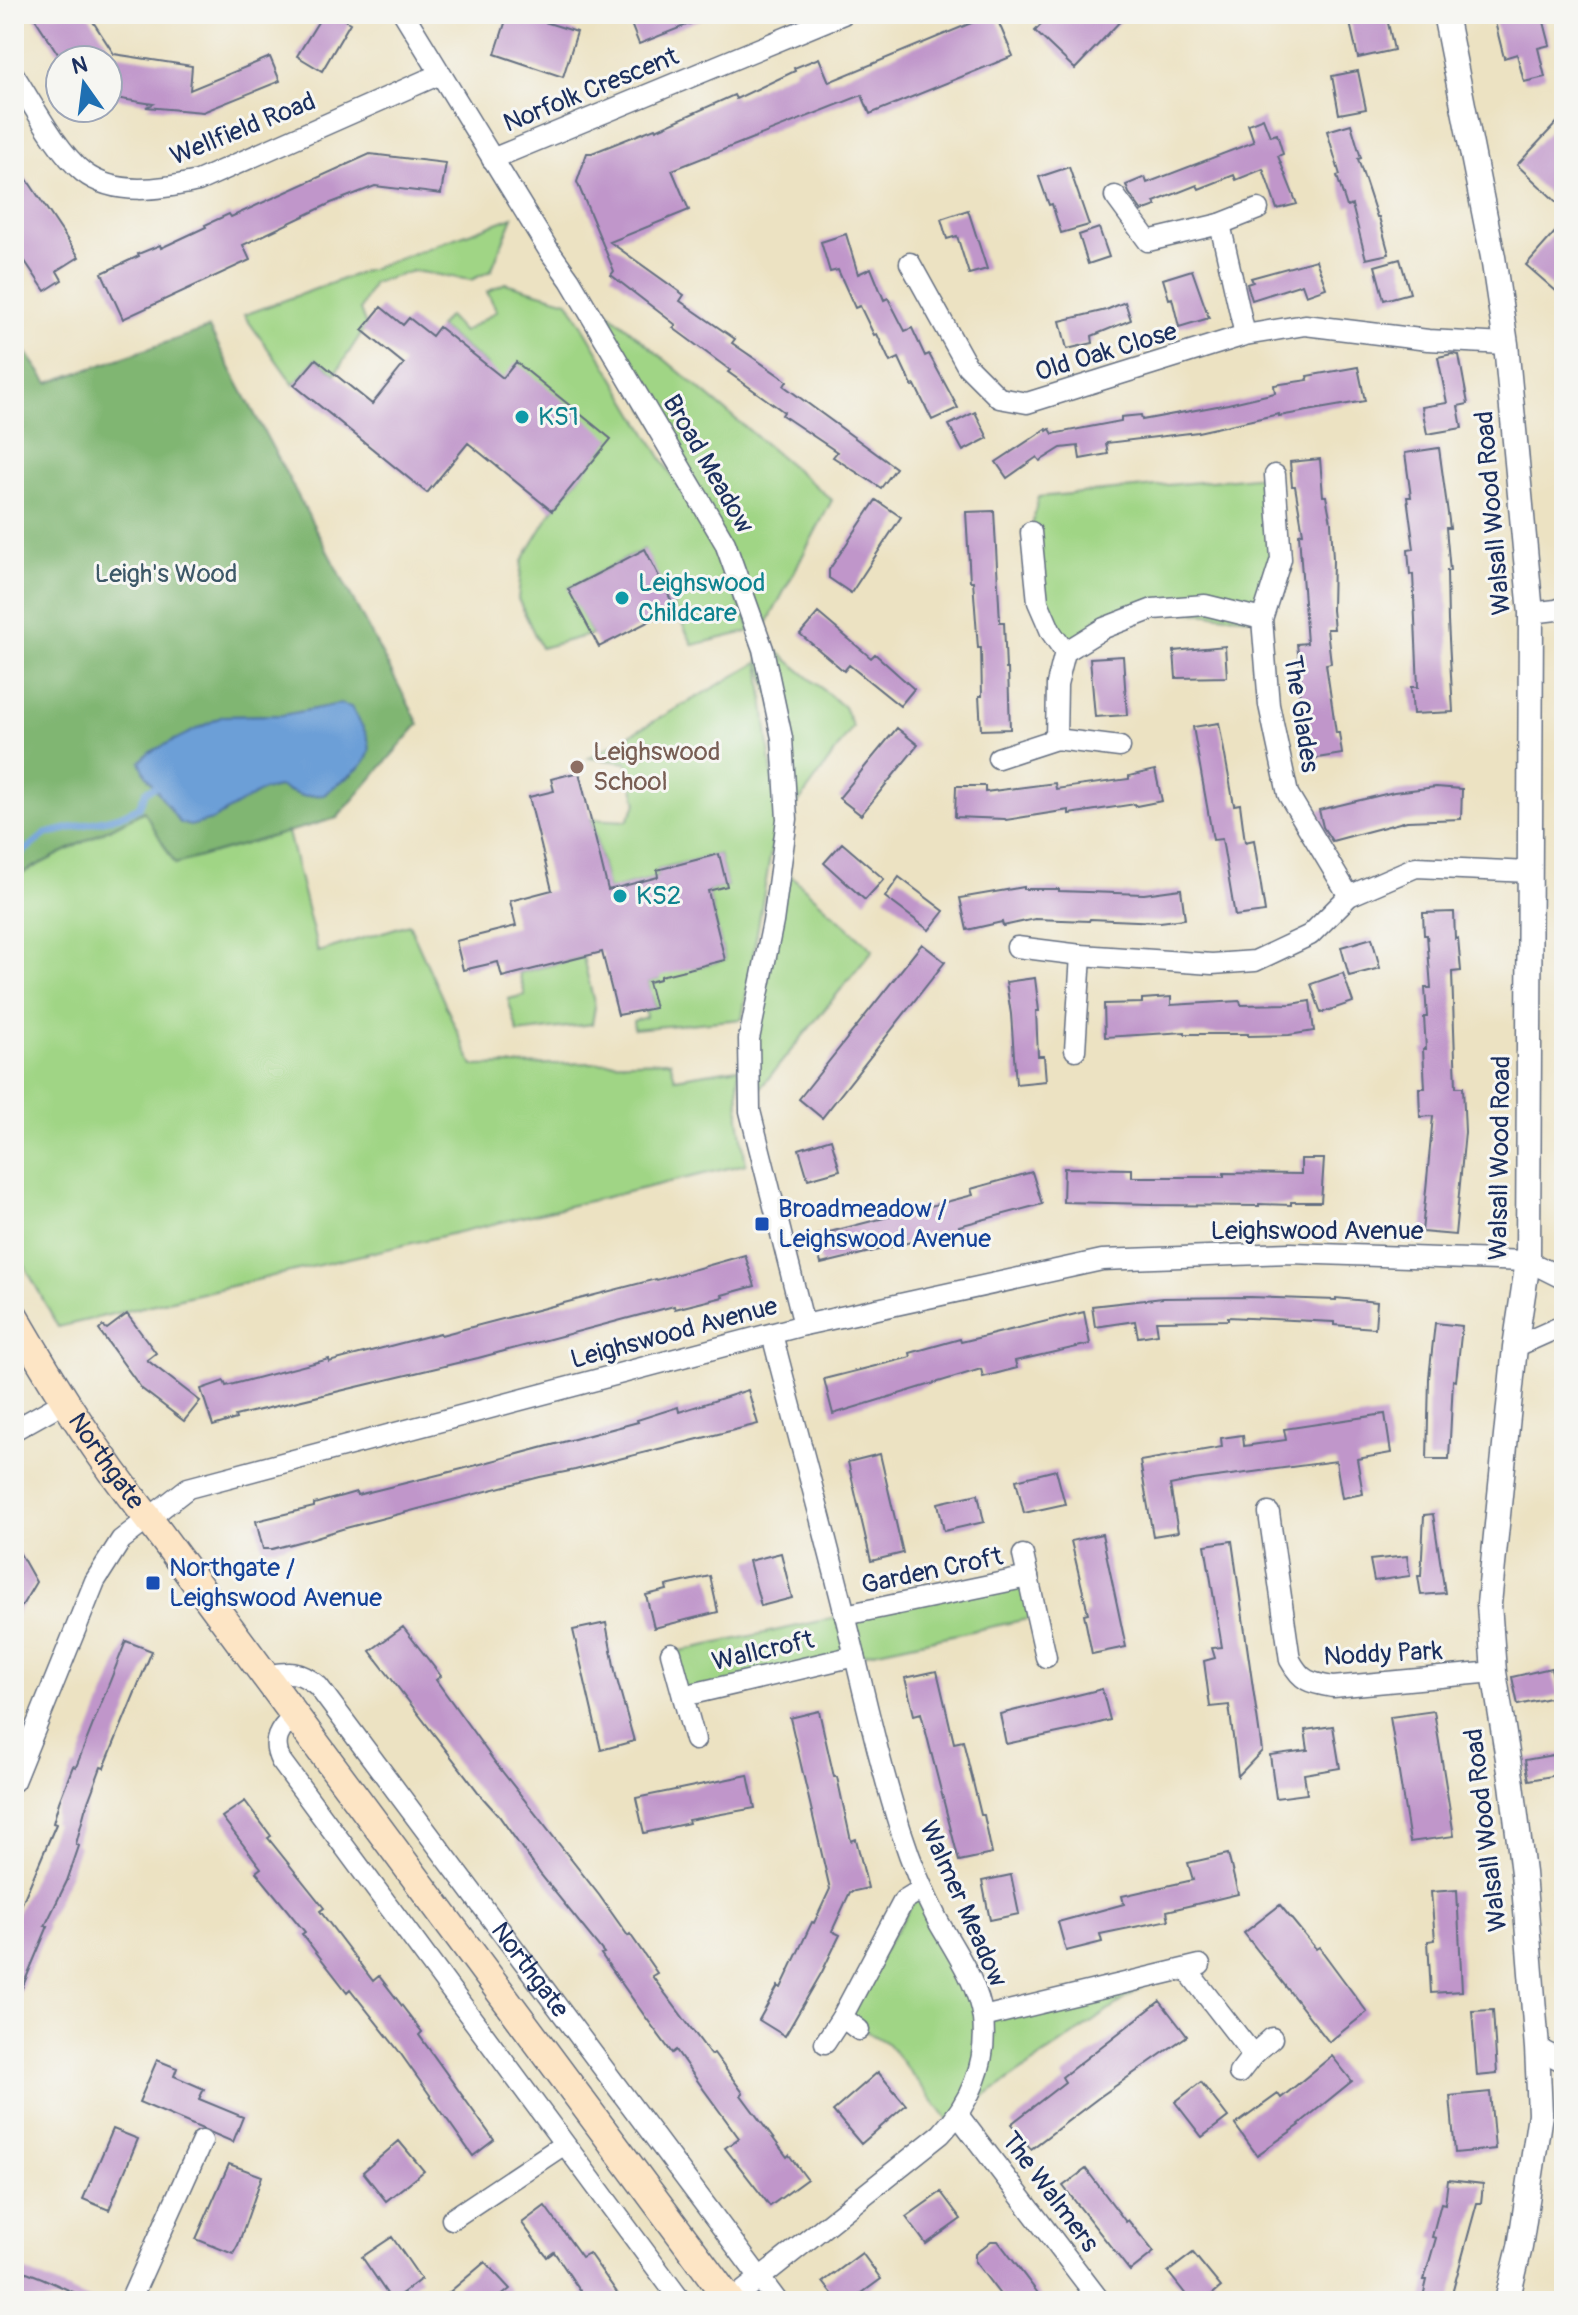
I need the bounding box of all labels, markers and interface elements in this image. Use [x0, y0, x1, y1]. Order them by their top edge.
street label: Norfolk Crescent [499, 40, 684, 140]
north arrow [44, 44, 124, 124]
text: N [69, 50, 90, 81]
street label: Wellfield Road [166, 85, 320, 173]
street label: Old Oak Close [1031, 315, 1181, 389]
street label: Broad Meadow [655, 389, 761, 540]
place label: KS1 [538, 401, 579, 433]
marker: KS1 [513, 408, 531, 426]
street label: Walsall Wood Road [1468, 410, 1518, 616]
park label: Leigh's Wood [95, 558, 237, 590]
place label: Leighswood Childcare [638, 567, 766, 629]
marker: Leighswood Childcare [613, 589, 631, 607]
street label: The Glades [1276, 653, 1326, 775]
place label: Leighswood School [593, 736, 721, 798]
marker: Leighswood School [568, 758, 586, 776]
place label: KS2 [636, 880, 681, 912]
marker: KS2 [611, 887, 629, 905]
street label: Walsall Wood Road [1482, 1055, 1518, 1261]
place label: Broadmeadow / Leighswood Avenue [778, 1193, 991, 1255]
marker: Broadmeadow / Leighswood Avenue [753, 1215, 771, 1233]
street label: Leighswood Avenue [1210, 1215, 1424, 1247]
street label: Leighswood Avenue [567, 1290, 781, 1376]
street label: Northgate [61, 1407, 151, 1516]
street label: Garden Croft [858, 1540, 1006, 1602]
place label: Northgate / Leighswood Avenue [169, 1552, 382, 1614]
marker: Northgate / Leighswood Avenue [144, 1574, 162, 1592]
street label: Wallcroft [709, 1624, 818, 1678]
street label: Noddy Park [1323, 1635, 1444, 1673]
street label: Walsall Wood Road [1458, 1727, 1514, 1933]
street label: Walmer Meadow [912, 1816, 1014, 1992]
street label: Northgate [484, 1916, 576, 2024]
street label: The Walmers [994, 2126, 1106, 2259]

